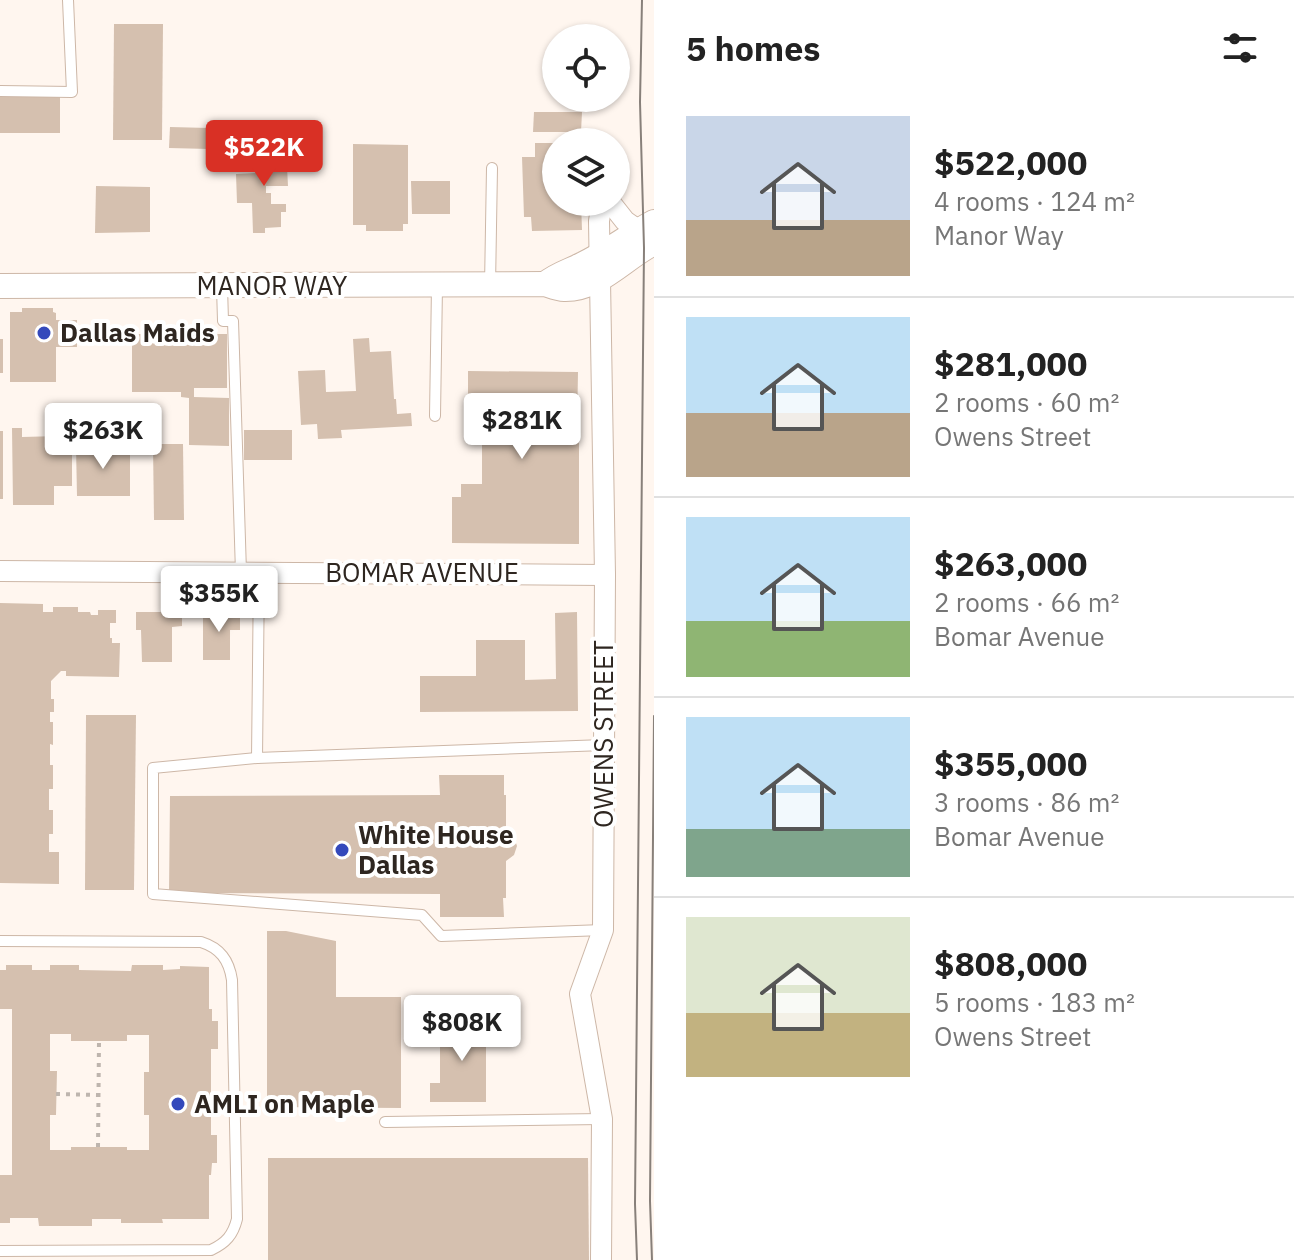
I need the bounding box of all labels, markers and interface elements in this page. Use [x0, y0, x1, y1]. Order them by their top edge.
map controls [542, 24, 630, 216]
button: locate [542, 24, 630, 112]
text: 5 homes [686, 26, 821, 70]
icon: filters [1218, 26, 1262, 70]
pin: $522K [208, 120, 320, 188]
button: layers [542, 128, 630, 216]
text: $522K [224, 129, 304, 163]
text: $522,000 [934, 140, 1087, 184]
icon: home [750, 148, 846, 244]
text: 4 rooms · 124 m² [934, 184, 1135, 218]
text: Manor Way [934, 218, 1064, 252]
street label: MANOR WAY [196, 268, 348, 302]
place label: Dallas Maids [60, 315, 215, 349]
marker: Dallas Maids [35, 324, 53, 342]
text: $281,000 [934, 341, 1087, 385]
icon: home [750, 349, 846, 445]
text: 2 rooms · 60 m² [934, 385, 1119, 419]
pin: $281K [466, 393, 578, 461]
text: $281K [482, 402, 562, 436]
pin: $263K [47, 403, 159, 471]
text: $263K [63, 412, 143, 446]
text: Owens Street [934, 419, 1091, 453]
text: $263,000 [934, 541, 1087, 585]
icon: home [750, 549, 846, 645]
street label: BOMAR AVENUE [325, 555, 519, 589]
pin: $355K [163, 566, 275, 634]
text: $355K [179, 575, 259, 609]
text: 2 rooms · 66 m² [934, 585, 1119, 619]
text: Bomar Avenue [934, 619, 1105, 653]
street label: OWENS STREET [586, 640, 620, 828]
text: $355,000 [934, 741, 1087, 785]
icon: home [750, 749, 846, 845]
text: 3 rooms · 86 m² [934, 785, 1119, 819]
place label: White House Dallas [358, 817, 514, 881]
text: Bomar Avenue [934, 819, 1105, 853]
marker: White House Dallas [333, 841, 351, 859]
text: $808,000 [934, 941, 1087, 985]
icon: home [750, 949, 846, 1045]
text: 5 rooms · 183 m² [934, 985, 1135, 1019]
pin: $808K [406, 995, 518, 1063]
text: $808K [422, 1004, 502, 1038]
text: Owens Street [934, 1019, 1091, 1053]
place label: AMLI on Maple [194, 1086, 375, 1120]
marker: AMLI on Maple [169, 1095, 187, 1113]

